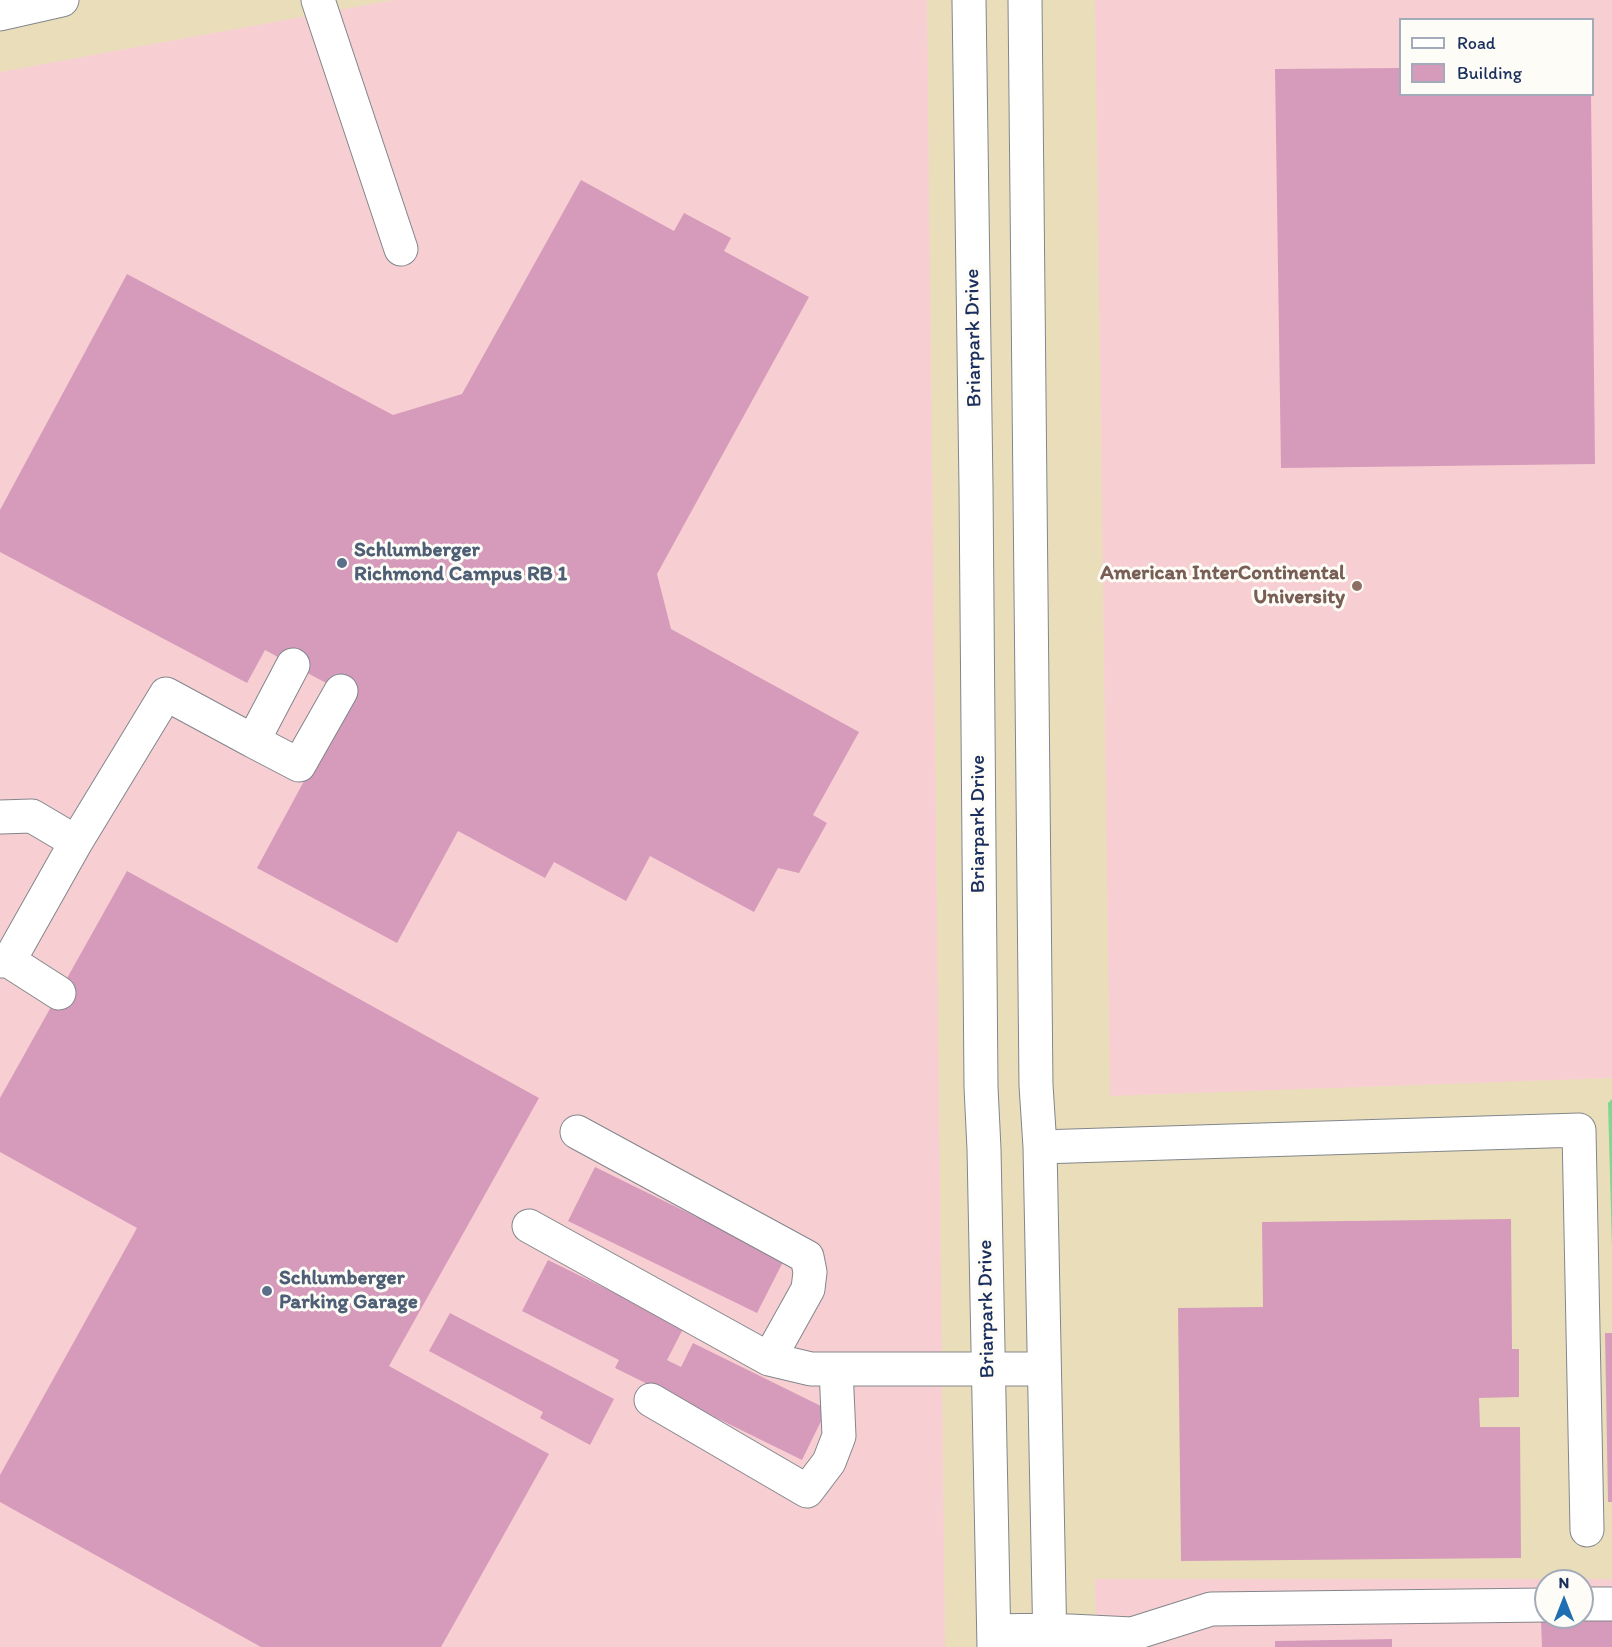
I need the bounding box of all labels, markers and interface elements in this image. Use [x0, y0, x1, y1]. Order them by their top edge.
legend [1399, 18, 1594, 96]
text: Road [1457, 32, 1496, 54]
text: Building [1457, 62, 1522, 84]
street label: Briarpark Drive [960, 268, 988, 408]
place label: Schlumberger Richmond Campus RB 1 [354, 538, 567, 588]
marker: Schlumberger Richmond Campus RB 1 [335, 556, 349, 570]
place label: American InterContinental University [1100, 561, 1345, 611]
marker: American InterContinental University [1350, 579, 1364, 593]
street label: Briarpark Drive [966, 755, 992, 893]
street label: Briarpark Drive [973, 1239, 1001, 1379]
place label: Schlumberger Parking Garage [279, 1266, 418, 1316]
marker: Schlumberger Parking Garage [260, 1284, 274, 1298]
north arrow [1534, 1569, 1594, 1629]
text: N [1559, 1573, 1569, 1592]

